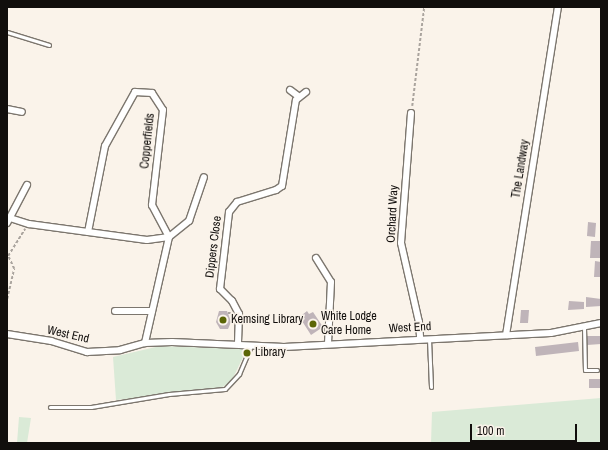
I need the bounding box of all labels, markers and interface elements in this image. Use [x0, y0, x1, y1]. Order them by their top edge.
street label: Copperfields [138, 113, 158, 169]
street label: The Landway [509, 139, 533, 199]
street label: Orchard Way [384, 185, 402, 243]
street label: Dippers Close [203, 215, 225, 279]
place label: White Lodge Care Home [321, 310, 377, 338]
place label: Kemsing Library [231, 313, 303, 327]
marker: Kemsing Library [218, 315, 228, 325]
marker: White Lodge Care Home [308, 319, 318, 329]
street label: West End [388, 320, 432, 336]
street label: West End [46, 323, 90, 347]
place label: Library [255, 346, 286, 360]
marker: Library [242, 348, 252, 358]
scale bar [472, 416, 579, 442]
text: 100 m [477, 423, 504, 439]

